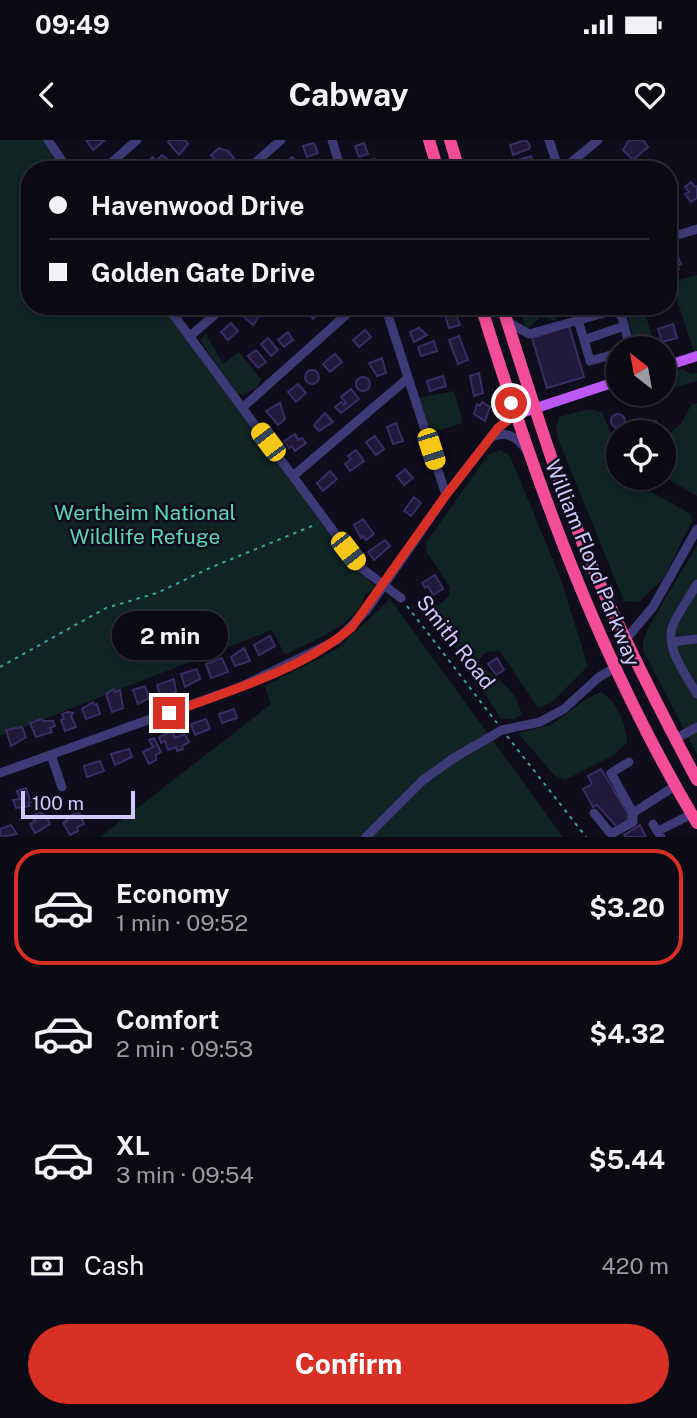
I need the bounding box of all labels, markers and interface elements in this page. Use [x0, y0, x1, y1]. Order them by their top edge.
text: 09:49 [35, 9, 110, 40]
icon: back [28, 76, 66, 114]
text: Cabway [289, 76, 408, 113]
icon: heart [631, 76, 669, 114]
text: Havenwood Drive [91, 190, 305, 221]
text: Golden Gate Drive [91, 257, 315, 288]
north arrow [606, 336, 676, 406]
map controls [606, 336, 676, 490]
route start [495, 387, 527, 419]
car [247, 419, 290, 465]
button: locate [606, 420, 676, 490]
car [415, 426, 448, 472]
street label: William Floyd Parkway [540, 456, 646, 670]
park label: Wertheim National Wildlife Refuge [54, 500, 236, 549]
car [327, 528, 370, 574]
street label: Smith Road [412, 590, 500, 694]
callout: 2 min [111, 612, 227, 660]
text: 2 min [140, 622, 200, 649]
route end [153, 697, 185, 729]
scale bar [21, 788, 135, 820]
text: 100 m [32, 792, 84, 814]
icon: car [32, 876, 95, 939]
text: Economy [116, 878, 229, 909]
text: $3.20 [589, 892, 665, 923]
text: 1 min · 09:52 [116, 909, 248, 936]
icon: car [32, 1002, 95, 1065]
text: Comfort [116, 1004, 219, 1035]
text: $4.32 [589, 1018, 665, 1049]
text: 2 min · 09:53 [116, 1035, 253, 1062]
icon: car [32, 1128, 95, 1191]
text: XL [116, 1130, 150, 1161]
text: $5.44 [589, 1144, 665, 1175]
text: 3 min · 09:54 [116, 1161, 254, 1188]
icon: cash [28, 1247, 66, 1285]
text: Cash [84, 1250, 144, 1281]
text: 420 m [601, 1252, 669, 1279]
button: Confirm [28, 1324, 669, 1404]

